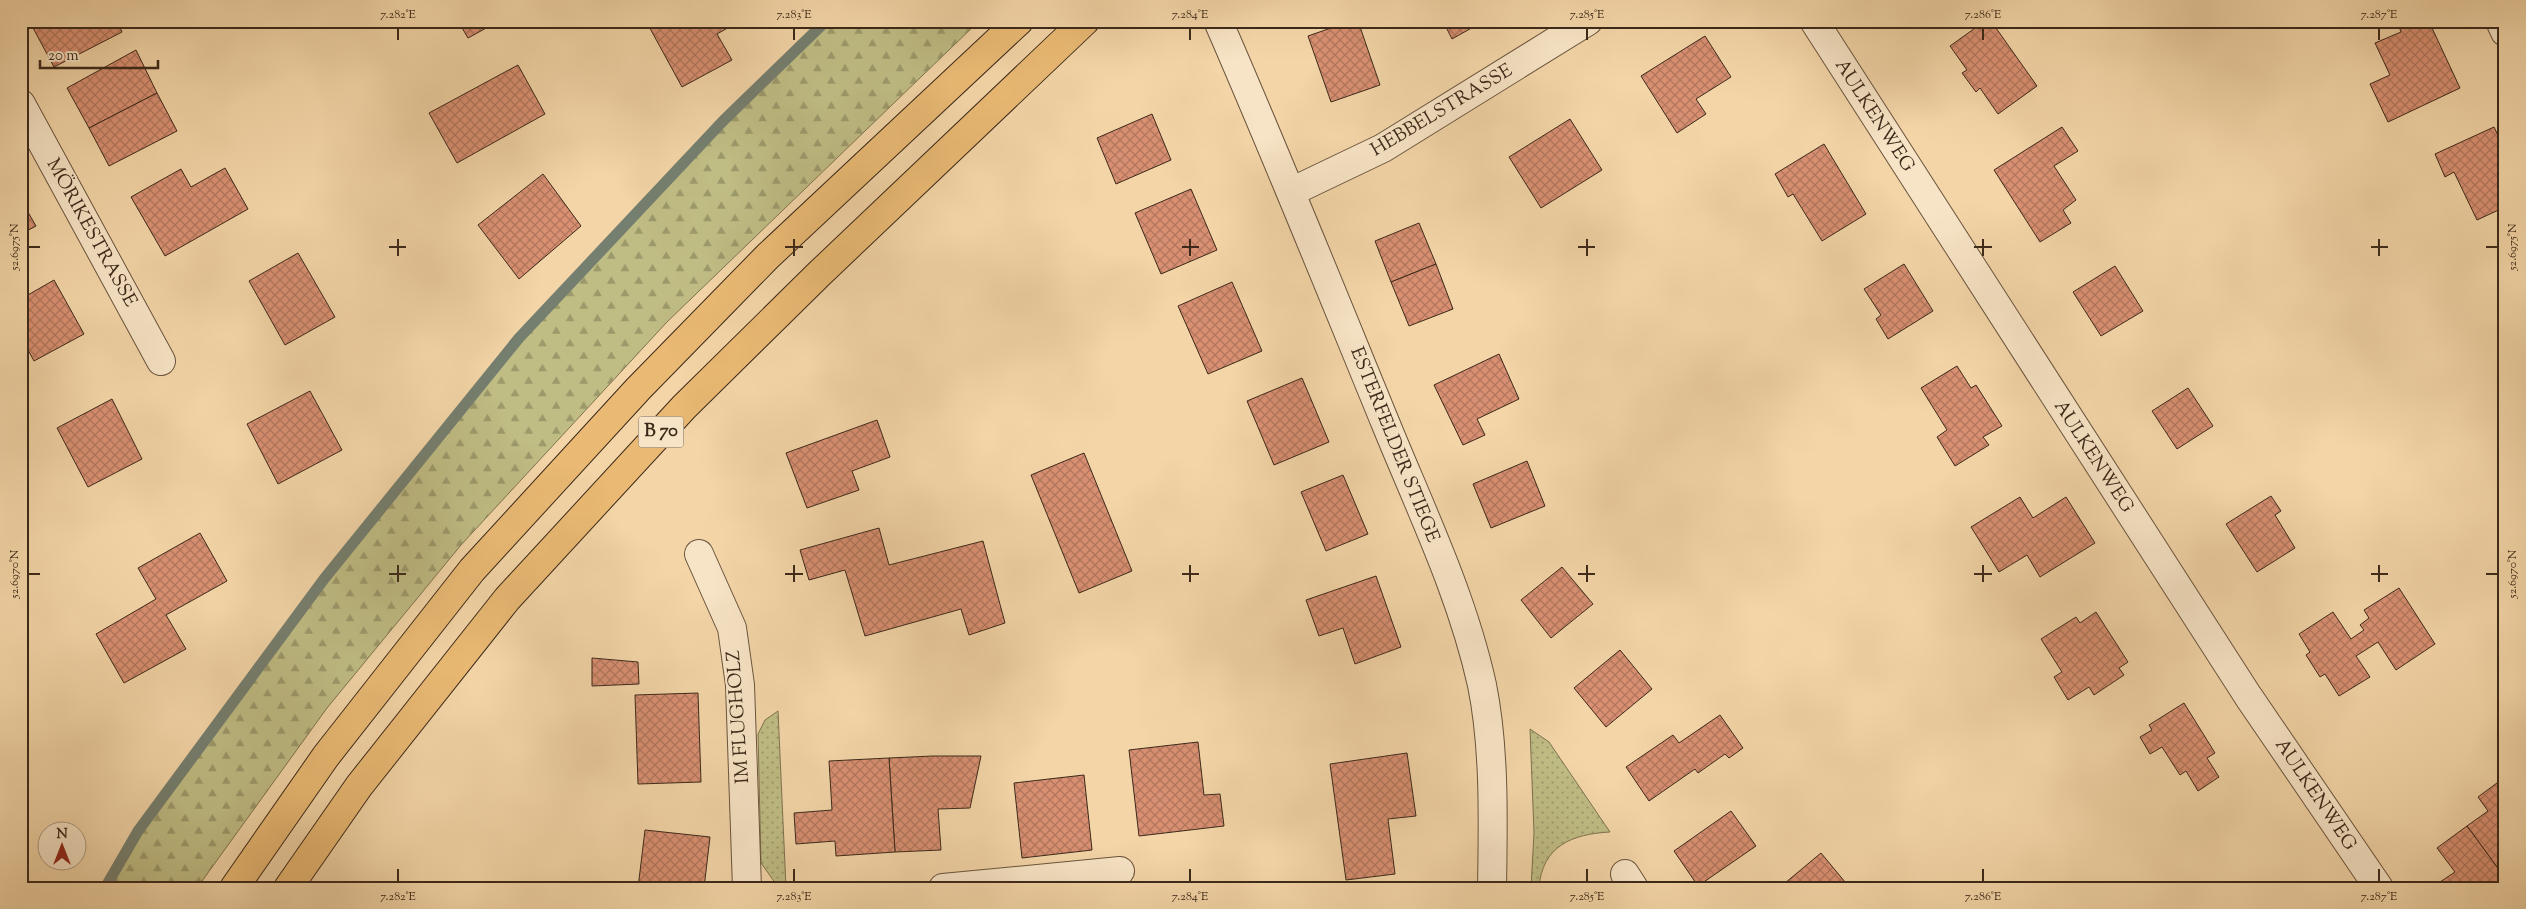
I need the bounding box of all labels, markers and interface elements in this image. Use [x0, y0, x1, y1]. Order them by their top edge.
text: 7.282°E [380, 6, 417, 24]
text: 7.283°E [776, 6, 812, 24]
text: 7.284°E [1172, 6, 1209, 24]
text: 7.285°E [1570, 6, 1605, 24]
text: 7.286°E [1965, 6, 2002, 24]
text: 7.287°E [2361, 6, 2398, 24]
scale bar [40, 38, 158, 70]
text: 20 m [48, 46, 79, 67]
street label: AULKENWEG [1827, 54, 1921, 178]
street label: HEBBELSTRASSE [1366, 58, 1518, 164]
street label: MÖRIKESTRASSE [39, 154, 143, 313]
text: 52.6975°N [6, 223, 24, 272]
text: 52.6975°N [2504, 223, 2522, 272]
street label: ESTERFELDER STIEGE [1342, 343, 1446, 547]
street label: AULKENWEG [2046, 395, 2140, 519]
road number: B 70 [638, 417, 684, 448]
text: 52.6970°N [6, 549, 24, 599]
text: 52.6970°N [2504, 549, 2522, 599]
street label: IM FLUGHOLZ [721, 649, 757, 785]
street label: AULKENWEG [2268, 734, 2362, 856]
north arrow [38, 822, 88, 872]
text: N [56, 825, 68, 845]
text: 7.282°E [380, 888, 417, 906]
text: 7.283°E [776, 888, 812, 906]
text: 7.284°E [1172, 888, 1209, 906]
text: 7.285°E [1570, 888, 1605, 906]
text: 7.286°E [1965, 888, 2002, 906]
text: 7.287°E [2361, 888, 2398, 906]

